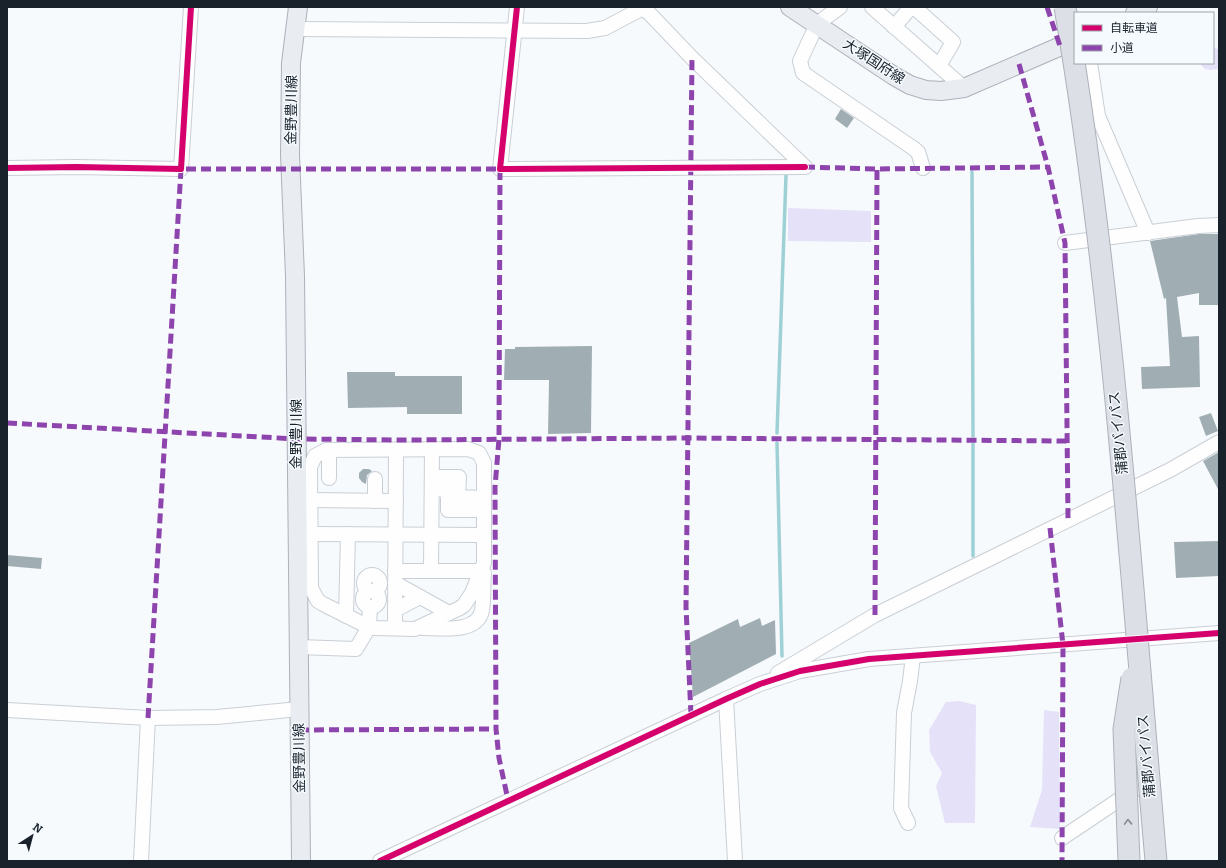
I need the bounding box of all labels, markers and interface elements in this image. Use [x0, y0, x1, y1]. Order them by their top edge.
legend [1074, 12, 1214, 64]
text: 自転車道 [1110, 21, 1158, 35]
street label: 大塚国府線 [840, 35, 908, 88]
text: 小道 [1110, 41, 1134, 55]
street label: 金野豊川線 [282, 75, 301, 145]
street label: 蒲郡バイパス [1106, 390, 1131, 475]
street label: 金野豊川線 [288, 399, 305, 469]
street label: 蒲郡バイパス [1134, 714, 1159, 798]
street label: 金野豊川線 [290, 723, 309, 793]
north arrow [12, 816, 52, 856]
one-way arrow [1123, 819, 1132, 825]
text: N [30, 821, 45, 836]

